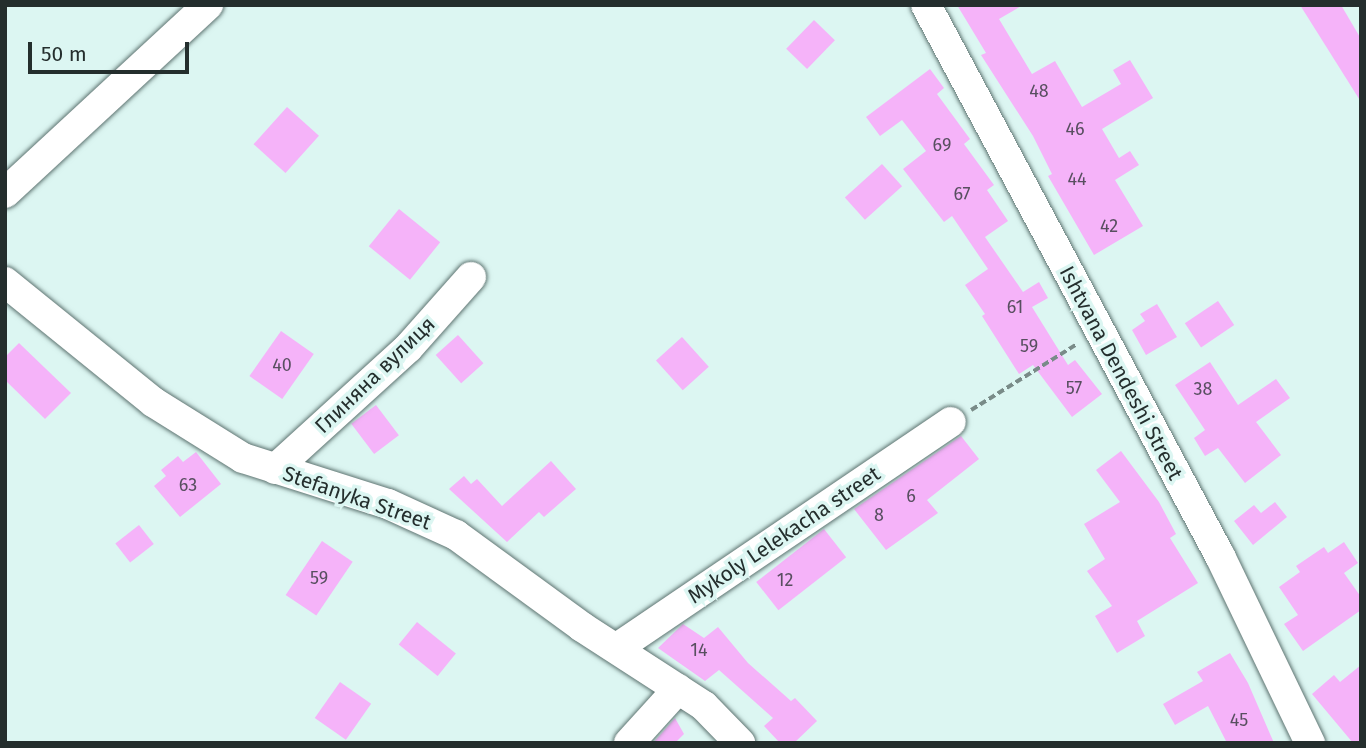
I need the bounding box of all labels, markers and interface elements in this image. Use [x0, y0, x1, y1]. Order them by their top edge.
scale bar [32, 28, 192, 72]
text: 50 m [41, 41, 87, 67]
house number: 48 [1029, 80, 1049, 102]
house number: 46 [1065, 118, 1085, 140]
house number: 69 [933, 134, 951, 156]
house number: 44 [1067, 168, 1087, 190]
house number: 67 [953, 183, 971, 205]
house number: 42 [1100, 215, 1118, 237]
street label: Ishtvana Dendeshi Street [1054, 262, 1188, 484]
house number: 61 [1007, 296, 1023, 318]
street label: Глиняна вулиця [310, 311, 440, 439]
house number: 59 [1020, 335, 1038, 357]
house number: 40 [272, 354, 292, 376]
house number: 57 [1066, 377, 1082, 399]
house number: 38 [1194, 378, 1212, 400]
street label: Stefanyka Street [280, 461, 434, 535]
street label: Mykoly Lelekacha street [683, 461, 885, 609]
house number: 63 [179, 474, 197, 496]
house number: 6 [906, 485, 916, 507]
house number: 8 [874, 504, 884, 526]
house number: 59 [310, 567, 328, 589]
house number: 12 [777, 569, 793, 591]
house number: 14 [690, 639, 708, 661]
house number: 45 [1230, 709, 1248, 731]

